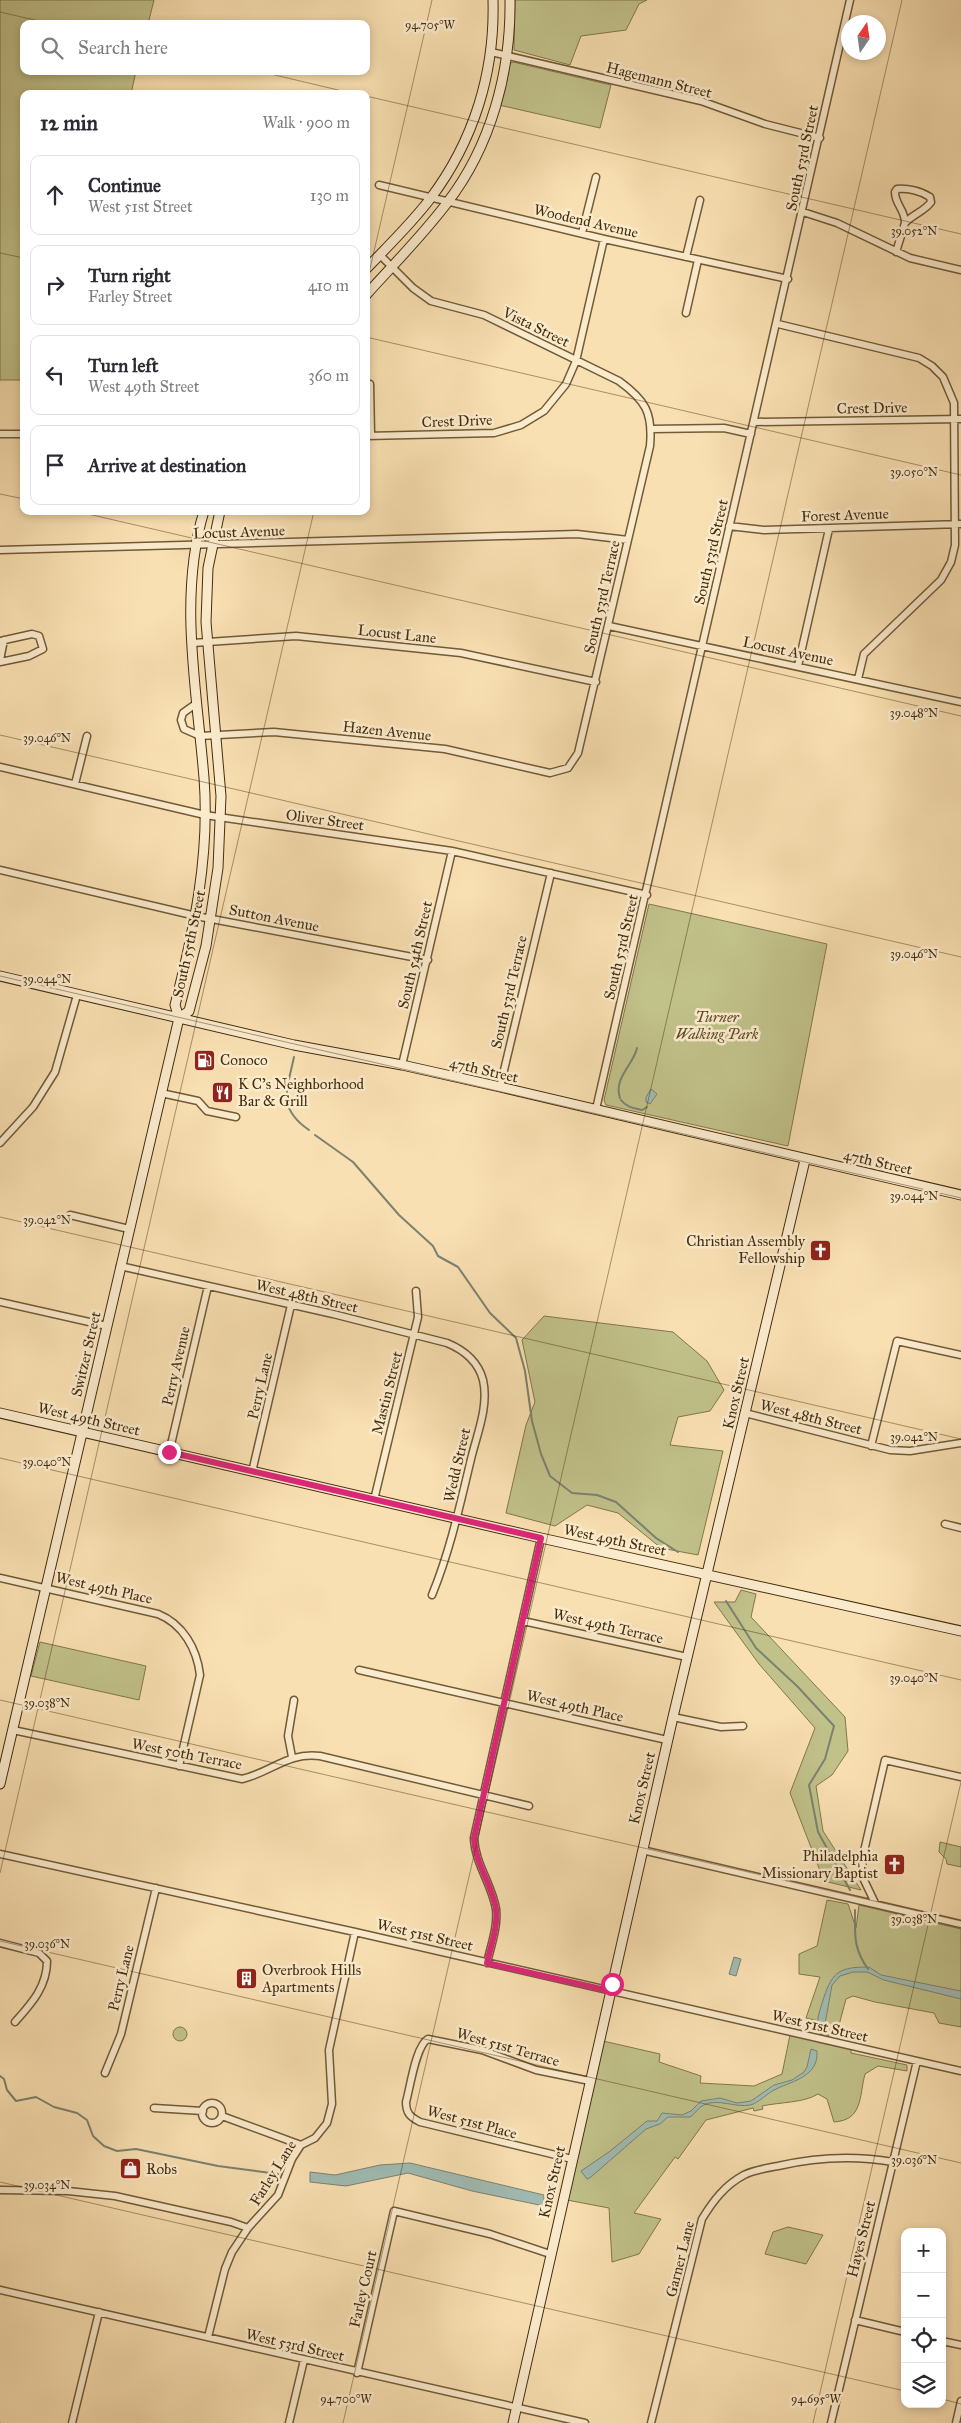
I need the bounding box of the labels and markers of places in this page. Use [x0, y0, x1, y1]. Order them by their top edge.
fuel station icon: Conoco [192, 1048, 216, 1072]
place label: Conoco [220, 1051, 268, 1069]
place label: K C's Neighborhood Bar & Grill [238, 1075, 365, 1110]
restaurant icon: K C's Neighborhood Bar & Grill [210, 1081, 234, 1105]
place label: Christian Assembly Fellowship [686, 1232, 806, 1267]
church icon: Christian Assembly Fellowship [809, 1238, 833, 1262]
place label: Philadelphia Missionary Baptist [761, 1847, 879, 1882]
church icon: Philadelphia Missionary Baptist [882, 1853, 906, 1877]
place label: Overbrook Hills Apartments [261, 1961, 361, 1996]
building icon: Overbrook Hills Apartments [234, 1967, 258, 1991]
shop icon: Robs [118, 2157, 142, 2181]
place label: Robs [146, 2160, 177, 2178]

